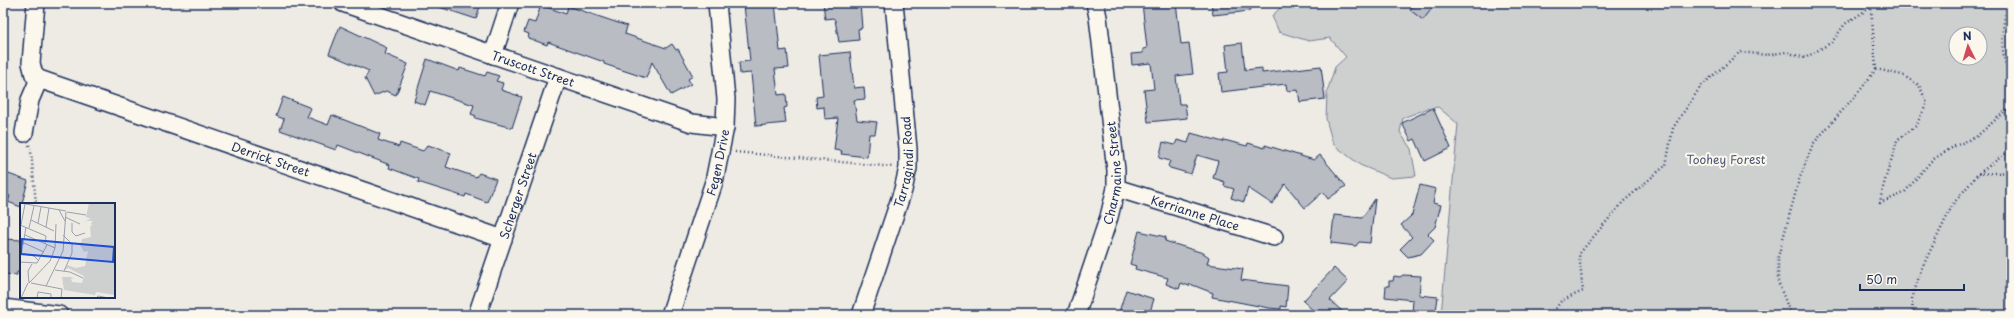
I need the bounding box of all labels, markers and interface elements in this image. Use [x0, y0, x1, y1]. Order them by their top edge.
north arrow [1948, 26, 1988, 66]
text: N [1962, 27, 1972, 44]
street label: Truscott Street [489, 46, 577, 91]
street label: Tarragindi Road [889, 115, 917, 210]
street label: Charmaine Street [1098, 120, 1125, 227]
street label: Fegen Drive [701, 128, 733, 198]
street label: Derrick Street [229, 137, 312, 181]
street label: Scherger Street [494, 150, 541, 242]
park label: Toohey Forest [1687, 150, 1766, 168]
street label: Kerrianne Place [1149, 190, 1242, 235]
inset map [20, 203, 115, 298]
scale bar [1860, 266, 1964, 292]
text: 50 m [1866, 270, 1897, 288]

